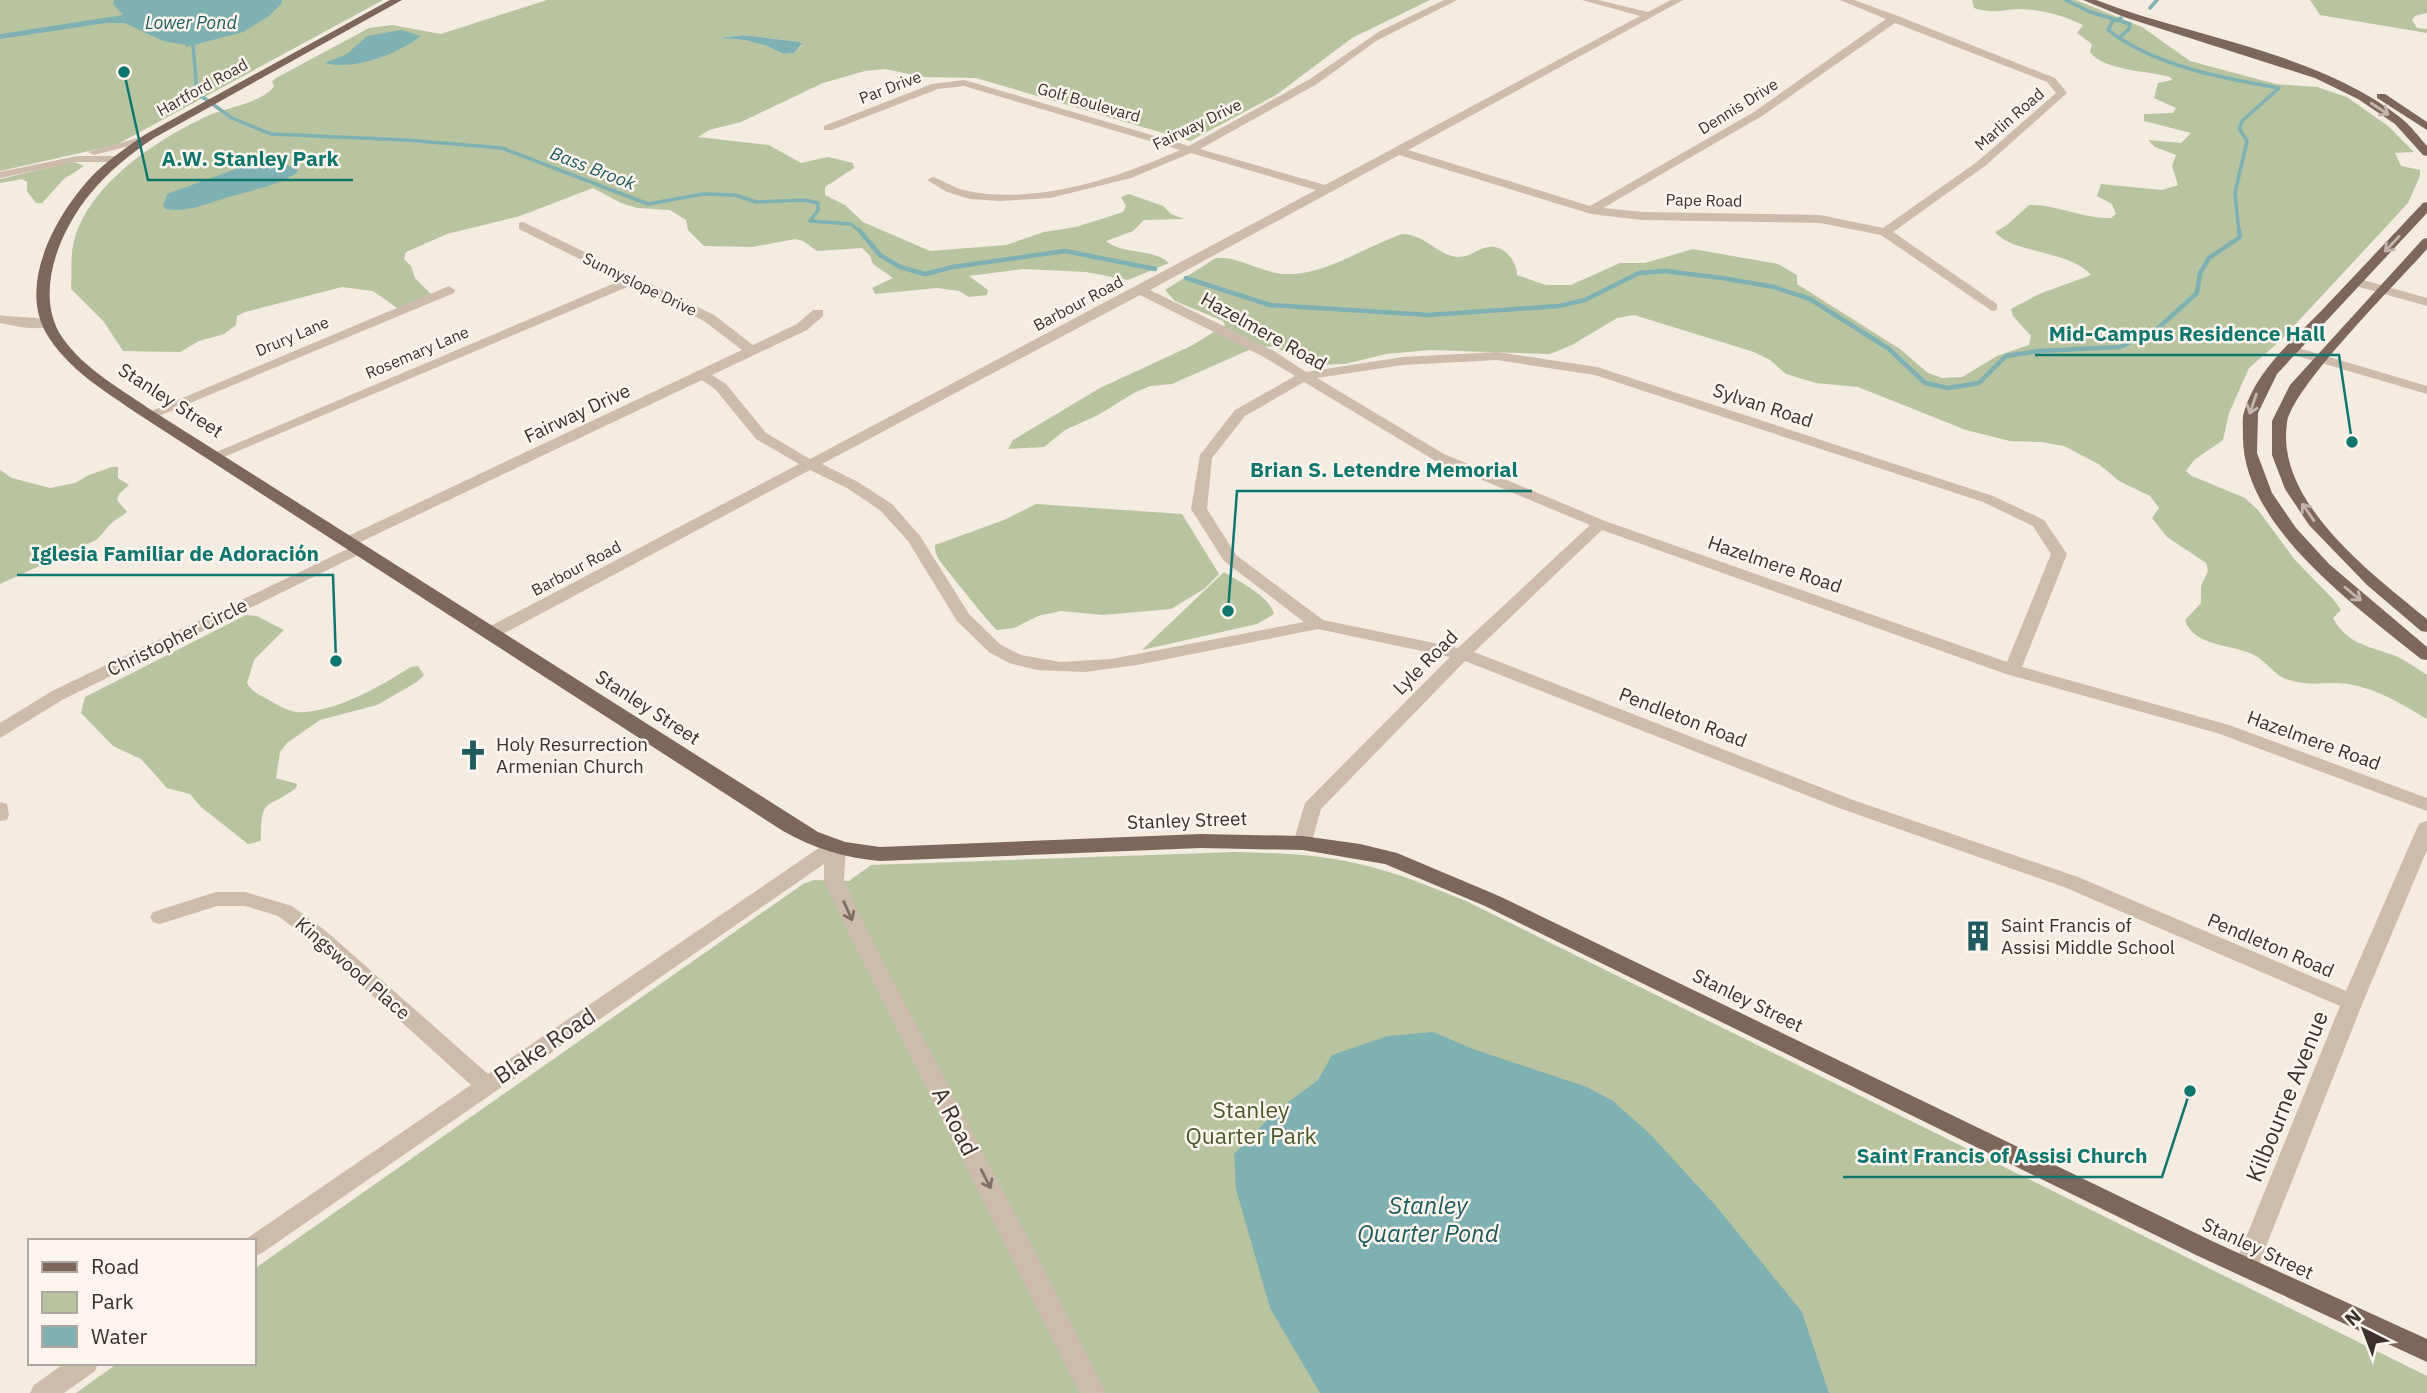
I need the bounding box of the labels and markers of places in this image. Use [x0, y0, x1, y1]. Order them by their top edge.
callout: A.W. Stanley Park [148, 138, 353, 180]
callout: Mid-Campus Residence Hall [2035, 313, 2339, 355]
callout: Brian S. Letendre Memorial [1237, 449, 1532, 491]
callout: Iglesia Familiar de Adoración [17, 533, 333, 575]
place label: Holy Resurrection Armenian Church [496, 732, 648, 778]
church icon: Holy Resurrection Armenian Church [456, 738, 490, 772]
place label: Saint Francis of Assisi Middle School [2001, 913, 2175, 959]
building icon: Saint Francis of Assisi Middle School [1961, 919, 1995, 953]
callout: Saint Francis of Assisi Church [1843, 1135, 2162, 1177]

